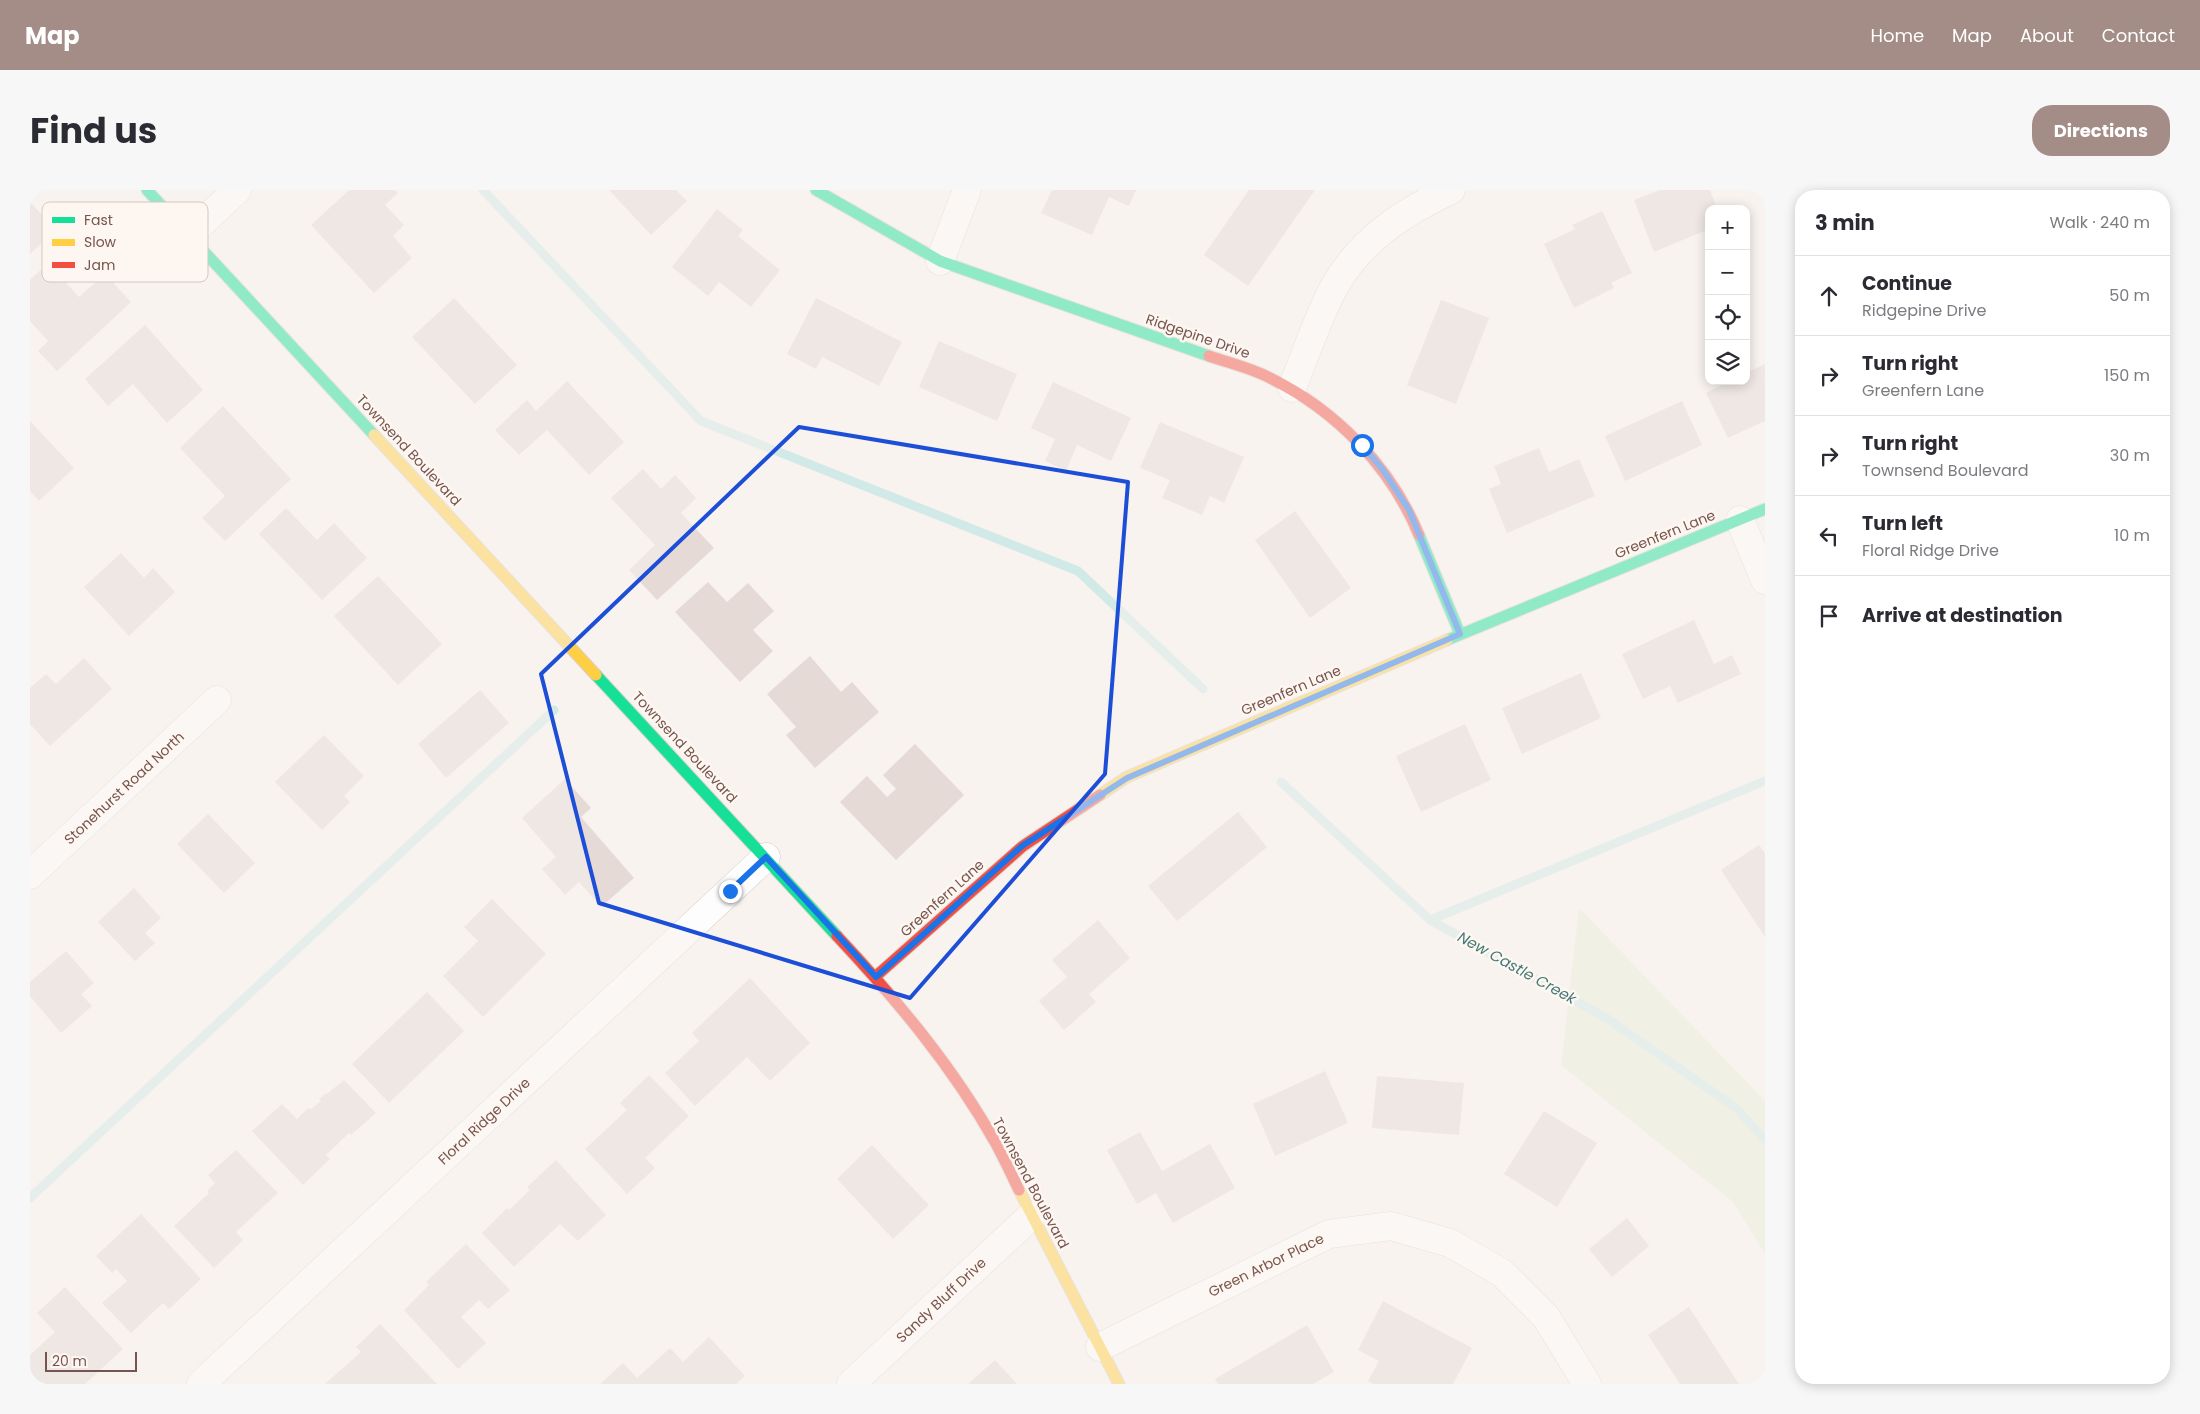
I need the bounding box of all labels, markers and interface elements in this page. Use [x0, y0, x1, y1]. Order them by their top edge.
text: Map [25, 19, 80, 52]
text: Home [1870, 23, 1924, 48]
text: Map [1952, 23, 1992, 48]
text: About [2020, 23, 2074, 48]
text: Contact [2102, 23, 2175, 48]
button: Directions [2032, 105, 2170, 156]
text: Find us [30, 106, 157, 155]
legend [42, 202, 208, 282]
map controls [1705, 205, 1750, 385]
button: + [1705, 205, 1750, 250]
text: 3 min [1815, 208, 1875, 237]
text: Fast [84, 210, 113, 230]
text: Walk · 240 m [2049, 211, 2150, 234]
text: Slow [84, 232, 117, 252]
button: − [1705, 250, 1750, 295]
text: Jam [84, 255, 115, 275]
text: Continue [1862, 270, 1952, 297]
icon: ahead [1815, 282, 1843, 310]
text: 50 m [2109, 284, 2150, 307]
button: locate [1705, 295, 1750, 340]
text: Ridgepine Drive [1862, 299, 1987, 322]
street label: Ridgepine Drive [1143, 309, 1253, 363]
button: layers [1705, 340, 1750, 385]
text: Turn right [1862, 350, 1958, 377]
icon: right [1815, 362, 1843, 390]
text: 150 m [2104, 364, 2150, 387]
text: Greenfern Lane [1862, 379, 1984, 402]
street label: Townsend Boulevard [352, 390, 466, 510]
text: Turn right [1862, 430, 1958, 457]
route start [1351, 434, 1374, 457]
icon: right [1815, 442, 1843, 470]
text: 30 m [2110, 444, 2150, 467]
text: Townsend Boulevard [1862, 459, 2029, 482]
street label: Greenfern Lane [1612, 505, 1719, 563]
text: Turn left [1862, 510, 1943, 537]
icon: left [1815, 522, 1843, 550]
text: 10 m [2114, 524, 2150, 547]
text: Floral Ridge Drive [1862, 539, 1999, 562]
icon: arrive [1815, 602, 1843, 630]
text: Arrive at destination [1862, 602, 2063, 629]
street label: Greenfern Lane [1238, 660, 1344, 720]
street label: Townsend Boulevard [628, 687, 742, 807]
street label: Stonehurst Road North [60, 727, 188, 849]
street label: Greenfern Lane [896, 855, 989, 941]
route end [719, 880, 742, 903]
water label: New Castle Creek [1454, 926, 1581, 1010]
street label: Floral Ridge Drive [433, 1073, 535, 1169]
street label: Townsend Boulevard [988, 1114, 1074, 1252]
street label: Green Arbor Place [1205, 1228, 1327, 1302]
street label: Sandy Bluff Drive [891, 1253, 991, 1347]
scale bar [45, 1349, 138, 1372]
text: 20 m [52, 1351, 87, 1371]

